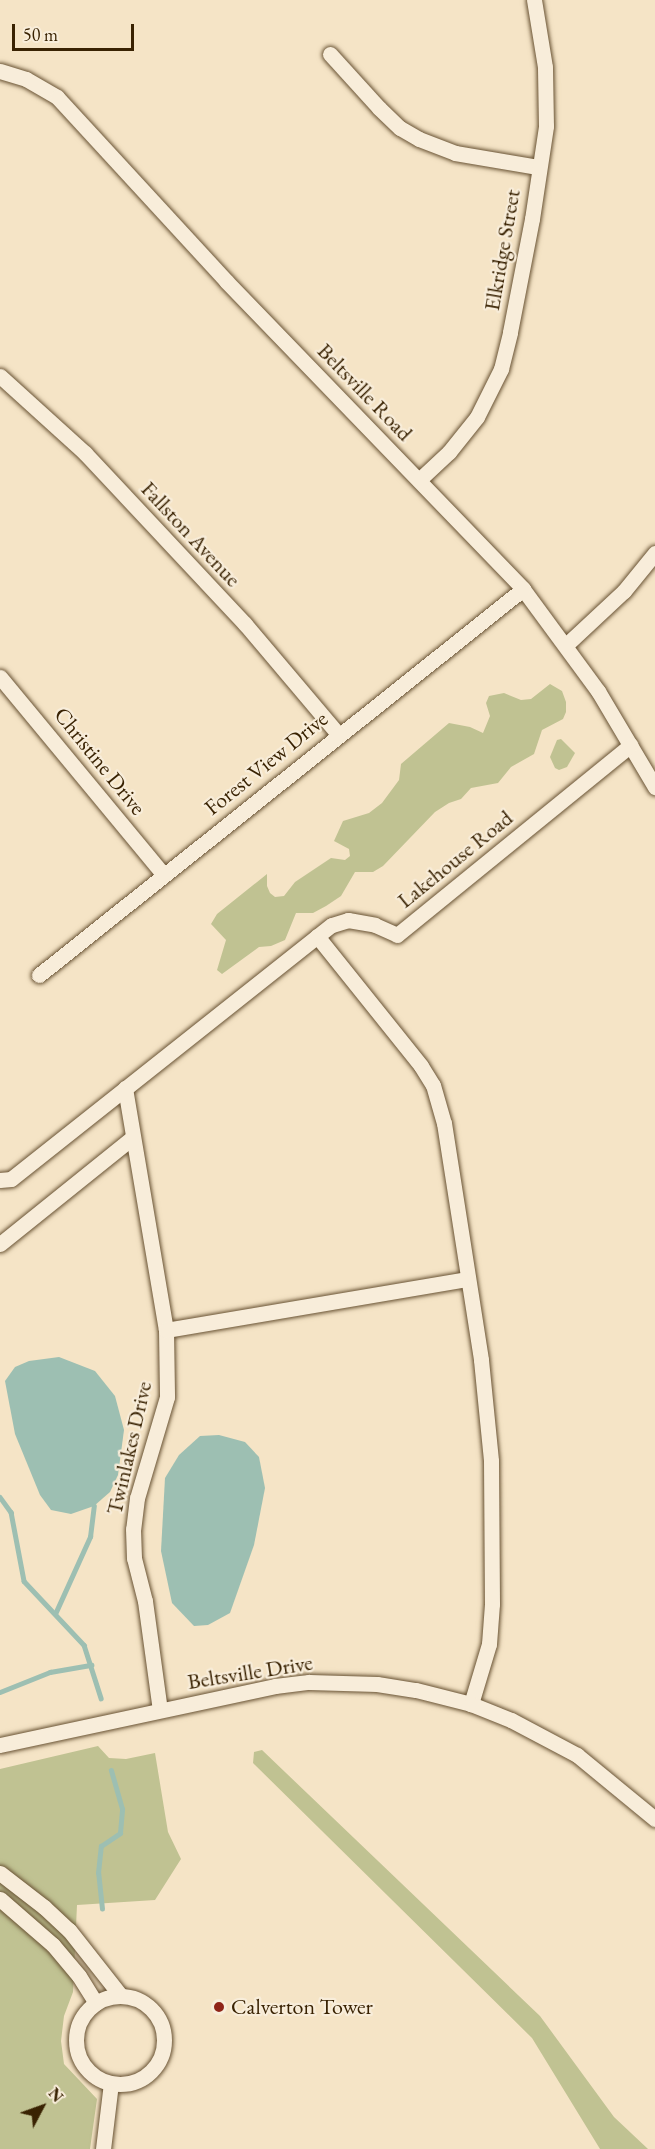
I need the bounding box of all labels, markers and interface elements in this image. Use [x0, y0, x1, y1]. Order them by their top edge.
scale bar [15, 12, 136, 50]
text: 50 m [23, 23, 58, 46]
street label: Elkridge Street [478, 187, 526, 313]
street label: Beltsville Road [312, 338, 418, 446]
street label: Fallston Avenue [136, 476, 246, 592]
street label: Christine Drive [49, 702, 151, 820]
street label: Forest View Drive [199, 705, 333, 821]
street label: Lakehouse Road [392, 805, 518, 913]
street label: Twinlakes Drive [101, 1379, 157, 1517]
street label: Beltsville Drive [186, 1649, 314, 1695]
place label: Calverton Tower [231, 1994, 373, 2020]
marker: Calverton Tower [212, 2000, 226, 2014]
north arrow [12, 2077, 72, 2137]
text: N [44, 2083, 68, 2107]

